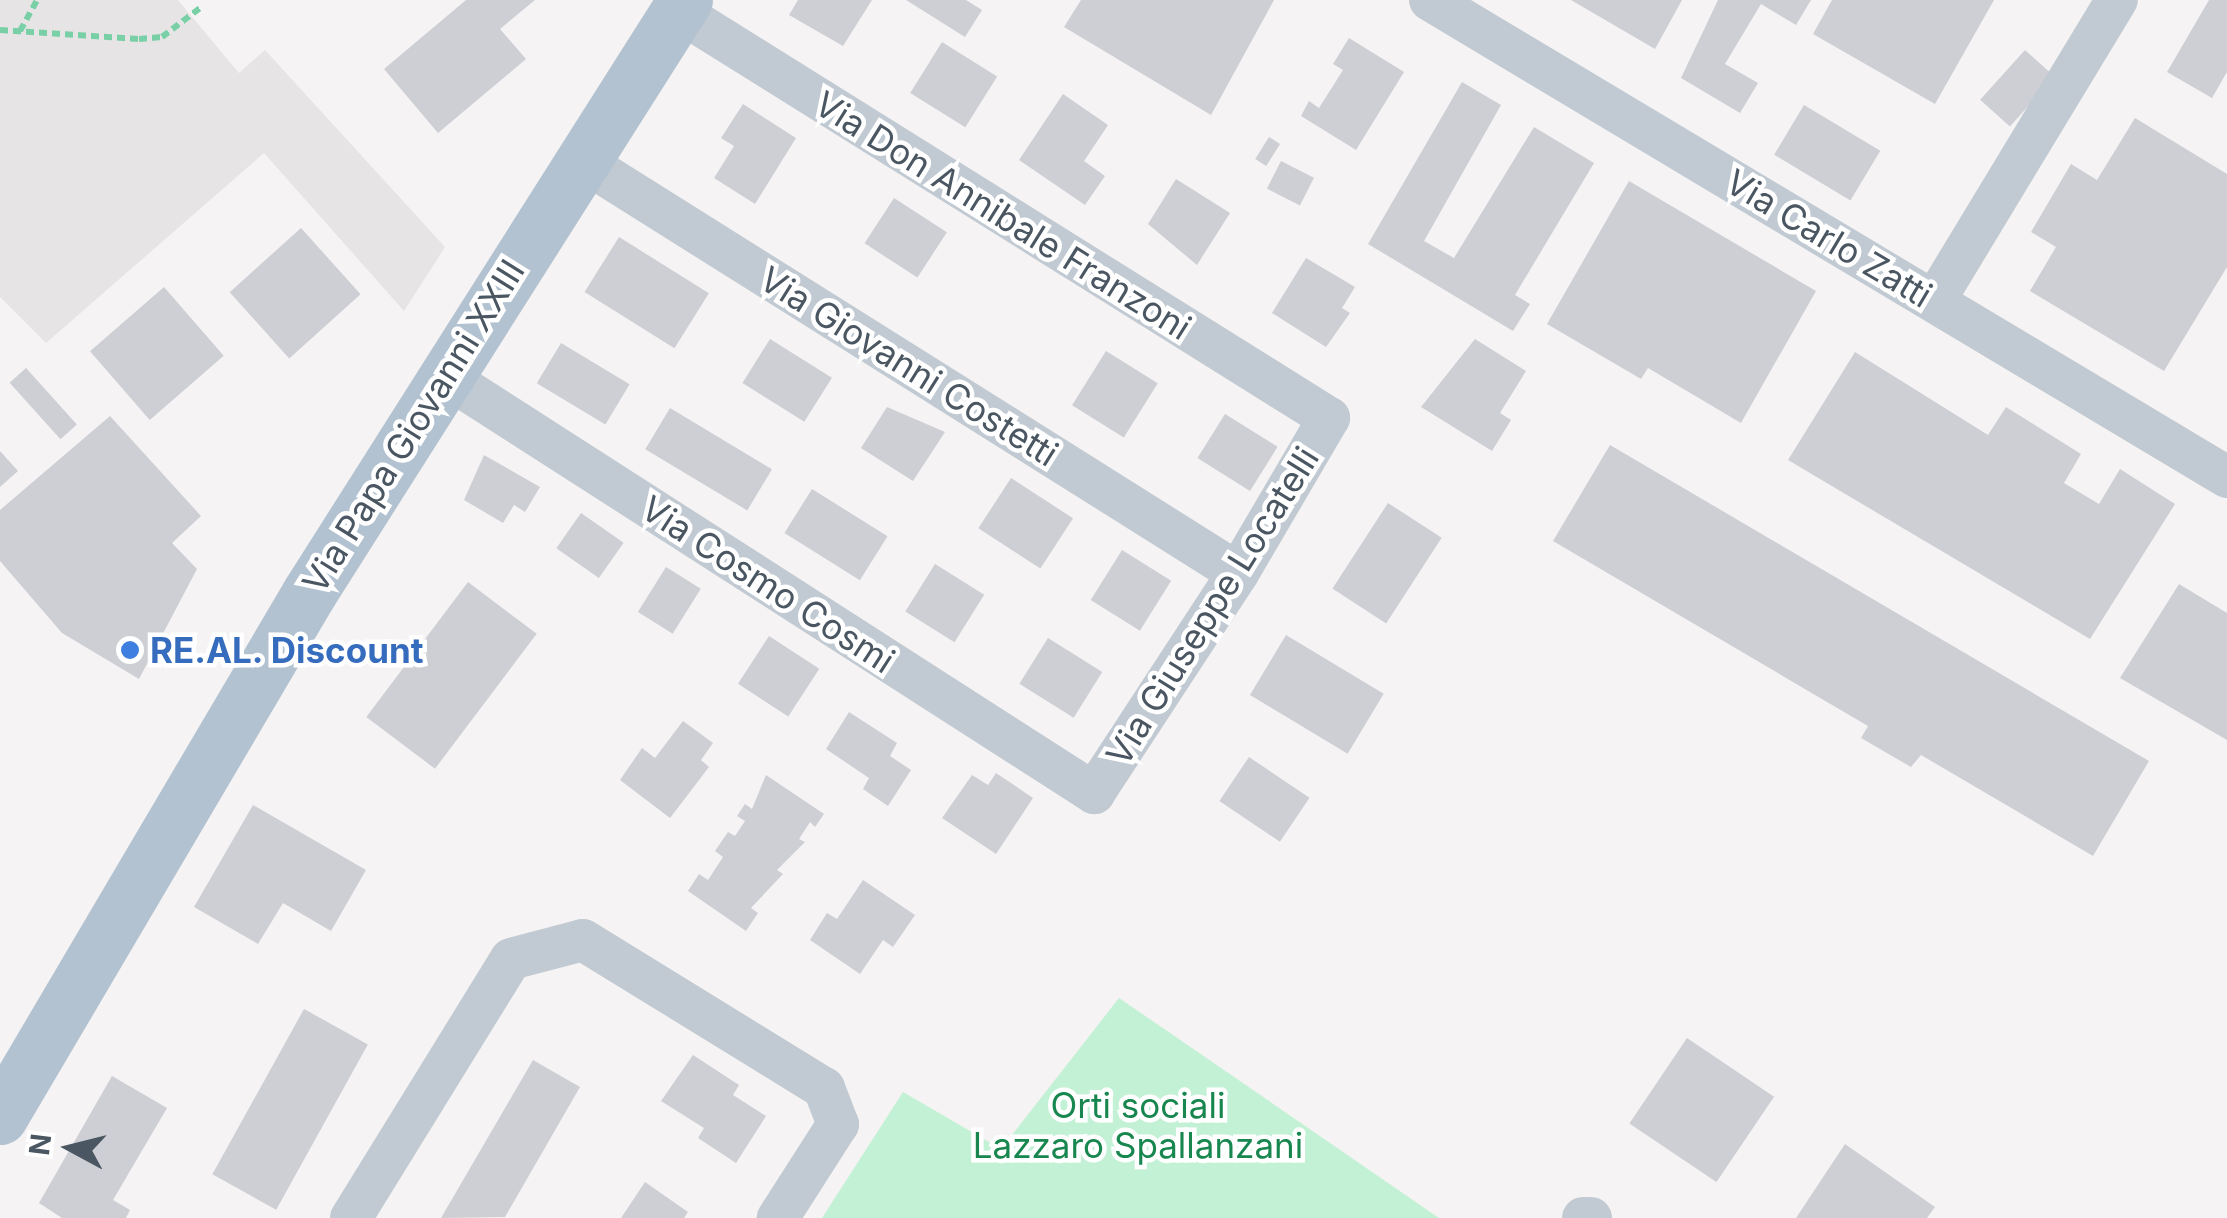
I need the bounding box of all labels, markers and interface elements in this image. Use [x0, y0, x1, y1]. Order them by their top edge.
street label: Via Don Annibale Franzoni [807, 82, 1199, 348]
street label: Via Carlo Zatti [1719, 160, 1939, 316]
street label: Via Papa Giovanni XXIII [293, 252, 533, 600]
street label: Via Giovanni Costetti [752, 257, 1066, 475]
street label: Via Giuseppe Locatelli [1097, 439, 1327, 773]
street label: Via Cosmo Cosmi [634, 487, 902, 681]
place label: RE.AL. Discount [150, 629, 425, 671]
marker: RE.AL. Discount [119, 639, 141, 661]
park label: Orti sociali Lazzaro Spallanzani [973, 1084, 1303, 1166]
north arrow [20, 1098, 120, 1198]
text: N [22, 1132, 58, 1157]

